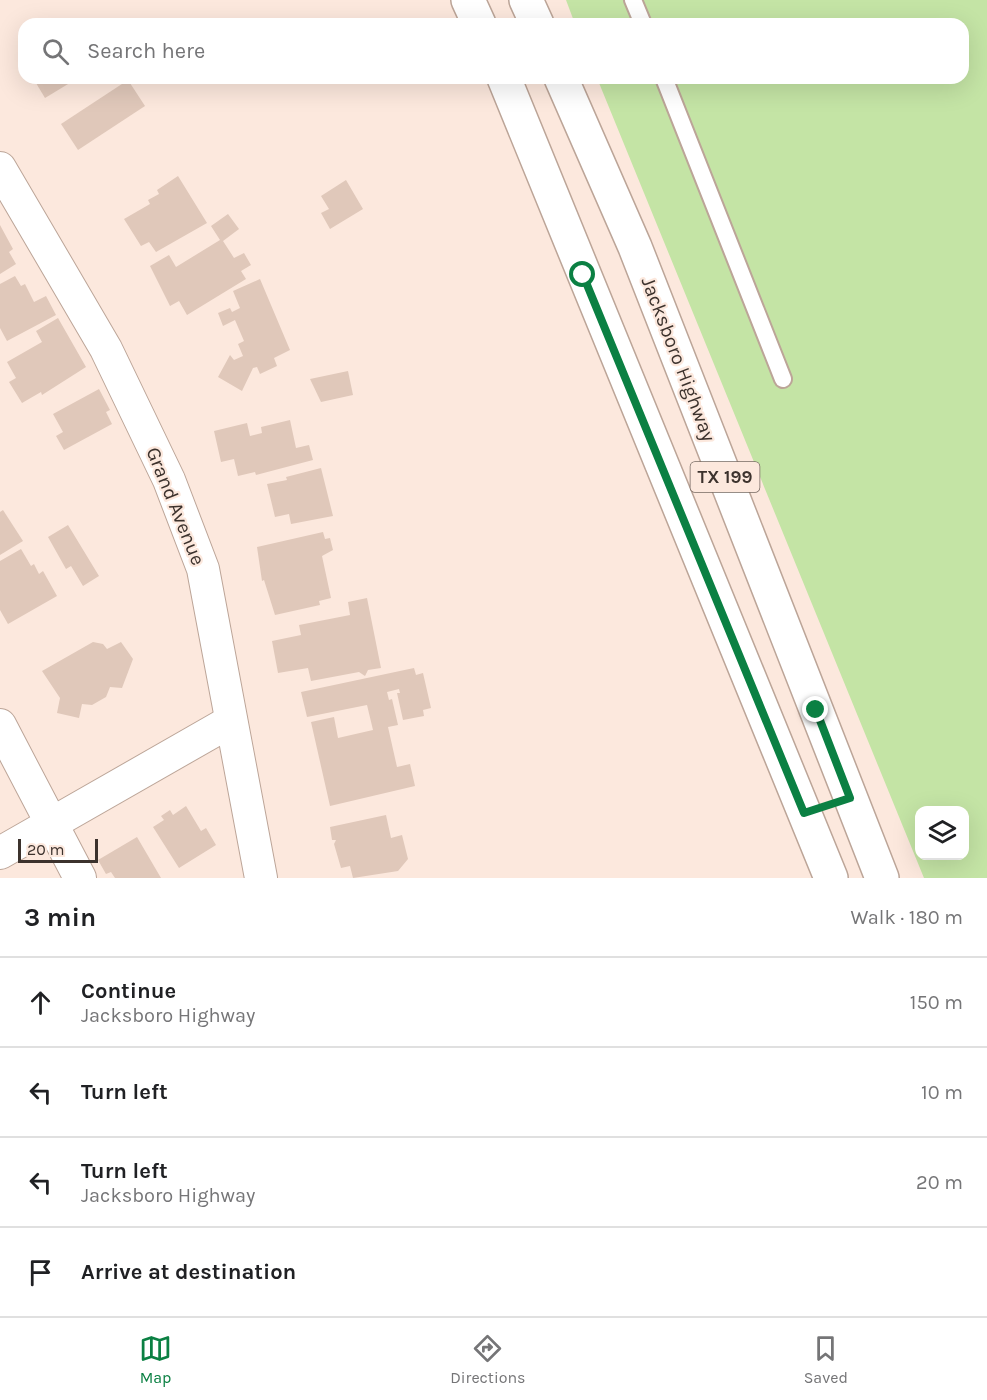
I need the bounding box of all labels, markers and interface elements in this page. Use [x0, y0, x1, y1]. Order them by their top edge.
search box [18, 18, 969, 84]
icon: search [39, 35, 72, 68]
text: Search here [87, 38, 205, 64]
route start [569, 261, 595, 287]
street label: Jacksboro Highway [637, 274, 721, 445]
street label: Grand Avenue [141, 444, 210, 569]
road number: TX 199 [690, 462, 760, 492]
route end [802, 696, 828, 722]
map controls [915, 806, 969, 860]
button: layers [915, 806, 969, 860]
scale bar [18, 836, 98, 864]
text: 20 m [27, 840, 65, 859]
text: 3 min [24, 902, 96, 933]
text: Walk · 180 m [851, 906, 963, 929]
text: Continue [81, 978, 176, 1004]
icon: ahead [24, 986, 57, 1019]
text: 150 m [910, 991, 963, 1014]
text: Jacksboro Highway [81, 1004, 255, 1027]
icon: left [24, 1076, 57, 1109]
text: Turn left [81, 1079, 168, 1105]
text: 10 m [921, 1081, 963, 1104]
text: Turn left [81, 1158, 168, 1184]
icon: left [24, 1166, 57, 1199]
text: 20 m [916, 1171, 963, 1194]
text: Jacksboro Highway [81, 1184, 255, 1207]
icon: arrive [24, 1256, 57, 1289]
text: Arrive at destination [81, 1259, 296, 1285]
tab: Map [139, 1332, 172, 1387]
tab: Directions [450, 1332, 525, 1387]
tab: Saved [804, 1332, 848, 1387]

